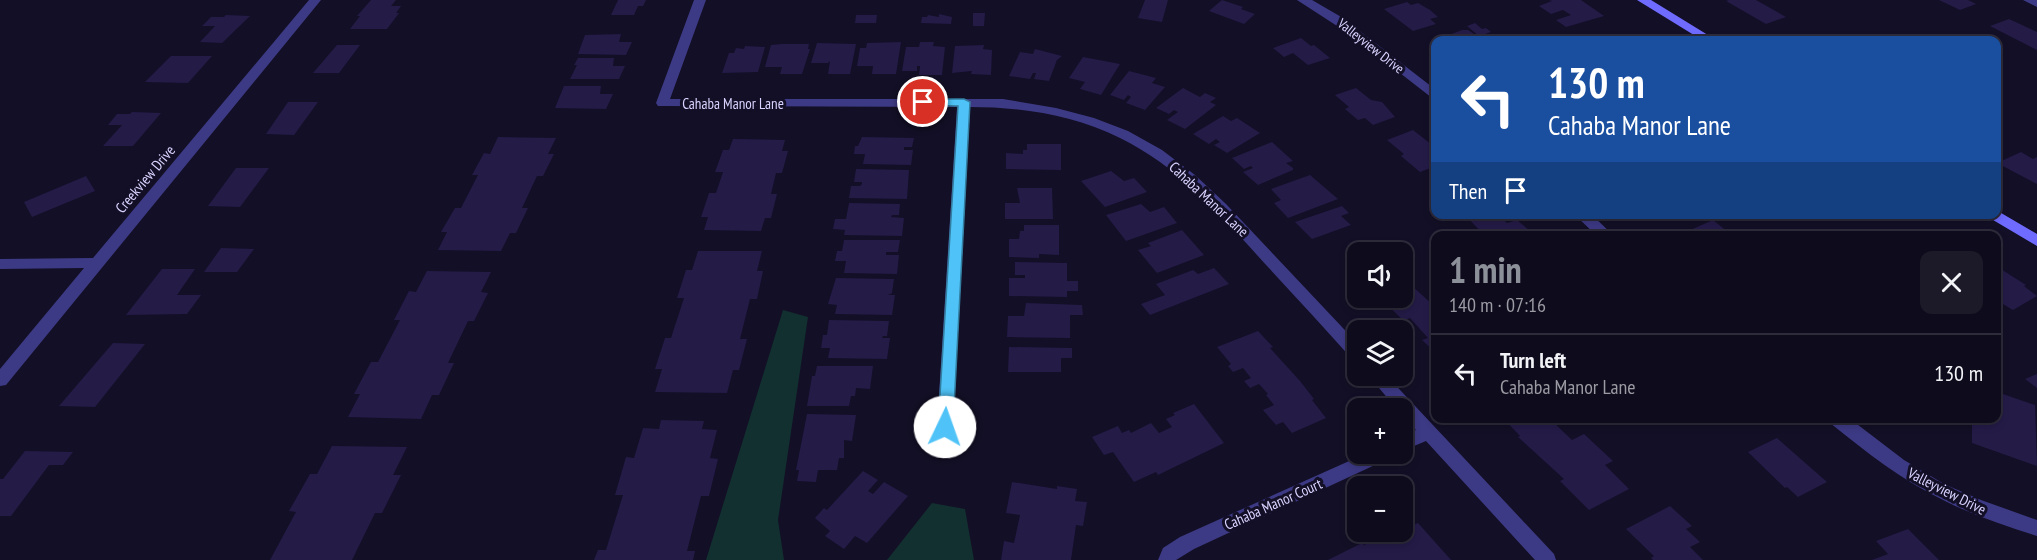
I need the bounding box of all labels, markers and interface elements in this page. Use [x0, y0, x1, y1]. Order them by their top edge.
street label: Valleyview Drive [1333, 14, 1408, 78]
text: 130 m [1548, 55, 1645, 110]
icon: left [1449, 60, 1527, 138]
pin [897, 76, 948, 127]
icon: arrive [906, 85, 939, 118]
street label: Cahaba Manor Lane [682, 94, 784, 113]
text: Cahaba Manor Lane [1548, 108, 1731, 142]
street label: Creekview Drive [111, 141, 179, 217]
street label: Cahaba Manor Lane [1165, 157, 1253, 241]
icon: arrive [1499, 174, 1532, 207]
text: Then [1449, 177, 1487, 205]
map controls [1347, 242, 1413, 542]
button: sound [1347, 242, 1413, 308]
text: 1 min [1449, 246, 1522, 293]
button: close [1920, 251, 1983, 314]
text: 140 m · 07:16 [1449, 292, 1546, 318]
button: layers [1347, 320, 1413, 386]
text: Turn left [1500, 346, 1566, 374]
icon: left [1449, 357, 1482, 390]
text: 130 m [1934, 359, 1983, 387]
text: Cahaba Manor Lane [1500, 374, 1636, 400]
position arrow [913, 395, 977, 459]
button: + [1347, 398, 1413, 464]
street label: Valleyview Drive [1904, 463, 1989, 519]
street label: Cahaba Manor Court [1221, 474, 1325, 534]
button: − [1347, 476, 1413, 542]

